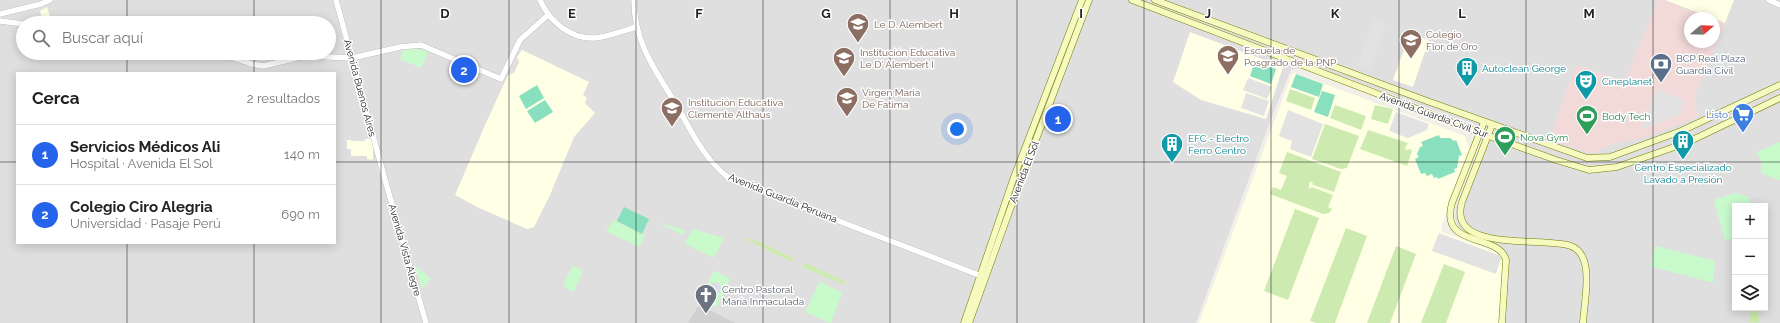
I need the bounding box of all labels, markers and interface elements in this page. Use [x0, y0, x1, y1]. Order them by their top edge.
text: D [440, 6, 450, 21]
text: E [568, 6, 576, 21]
text: F [695, 6, 703, 21]
text: G [821, 6, 831, 21]
text: H [949, 6, 959, 21]
text: I [1079, 6, 1083, 21]
text: J [1205, 6, 1211, 21]
text: K [1331, 6, 1340, 21]
text: L [1458, 6, 1466, 21]
text: M [1583, 6, 1595, 21]
school or university icon: Le D. Alembert [845, 11, 871, 44]
north arrow [1684, 12, 1720, 48]
search box [16, 16, 336, 60]
place label: Le D. Alembert [874, 19, 943, 30]
icon: search [30, 27, 52, 49]
school or university icon: Colegio Flor de Oro [1398, 27, 1424, 60]
text: Buscar aquí [62, 29, 143, 47]
place label: Colegio Flor de Oro [1426, 29, 1478, 52]
street label: Avenida Buenos Aires [342, 38, 378, 138]
school or university icon: Escuela de Posgrado de la PNP [1215, 43, 1241, 76]
school or university icon: Institución Educativa Le D' Alembert I [831, 45, 857, 78]
place label: Escuela de Posgrado de la PNP [1244, 45, 1336, 68]
place label: Institución Educativa Le D' Alembert I [860, 47, 955, 70]
bank icon: BCP Real Plaza Guardia Civil [1648, 51, 1674, 84]
place label: BCP Real Plaza Guardia Civil [1676, 53, 1745, 76]
pin: 2 [451, 55, 477, 85]
building icon: Autoclean George [1454, 55, 1480, 88]
place label: Autoclean George [1482, 63, 1566, 74]
theatre icon: Cineplanet [1573, 68, 1599, 101]
place label: Cineplanet [1602, 76, 1653, 87]
school or university icon: Virgen Maria De Fatima [834, 85, 860, 118]
place label: Virgen Maria De Fatima [862, 87, 920, 110]
text: Cerca [32, 88, 80, 108]
street label: Avenida Guardia Civil Sur [1378, 90, 1490, 140]
text: 2 resultados [247, 91, 320, 106]
school or university icon: Institución Educativa Clemente Althaus [659, 95, 685, 128]
place label: Institución Educativa Clemente Althaus [688, 97, 783, 120]
supermarket icon: Listo [1730, 101, 1756, 134]
sports icon: Body Tech [1574, 103, 1600, 136]
pin: 1 [1045, 104, 1071, 134]
place label: Listo [1706, 109, 1728, 120]
place label: Body Tech [1602, 111, 1651, 122]
your location [947, 119, 967, 139]
sports icon: Nova Gym [1492, 124, 1518, 157]
building icon: Centro Especializado Lavado a Presión [1670, 128, 1696, 161]
building icon: EFC - Electro Ferro Centro [1159, 131, 1185, 164]
place label: Nova Gym [1520, 132, 1568, 143]
place label: EFC - Electro Ferro Centro [1188, 133, 1249, 156]
text: Servicios Médicos Ali [70, 138, 220, 156]
street label: Avenida El Sol [1007, 139, 1041, 205]
text: 1 [42, 147, 48, 162]
text: 140 m [284, 147, 320, 162]
text: Hospital · Avenida El Sol [70, 156, 213, 171]
place label: Centro Especializado Lavado a Presión [1634, 162, 1732, 185]
street label: Avenida Guardia Peruana [727, 171, 839, 225]
text: Colegio Ciro Alegria [70, 198, 213, 216]
street label: Avenida Vista Alegre [387, 203, 423, 297]
map controls [1732, 203, 1768, 311]
button: + [1732, 203, 1768, 239]
text: 2 [41, 207, 49, 222]
text: 690 m [281, 207, 320, 222]
text: Universidad · Pasaje Perú [70, 216, 221, 231]
button: − [1732, 239, 1768, 275]
button: layers [1732, 275, 1768, 311]
church icon: Centro Pastoral María Inmaculada [693, 282, 719, 315]
place label: Centro Pastoral María Inmaculada [722, 284, 804, 307]

